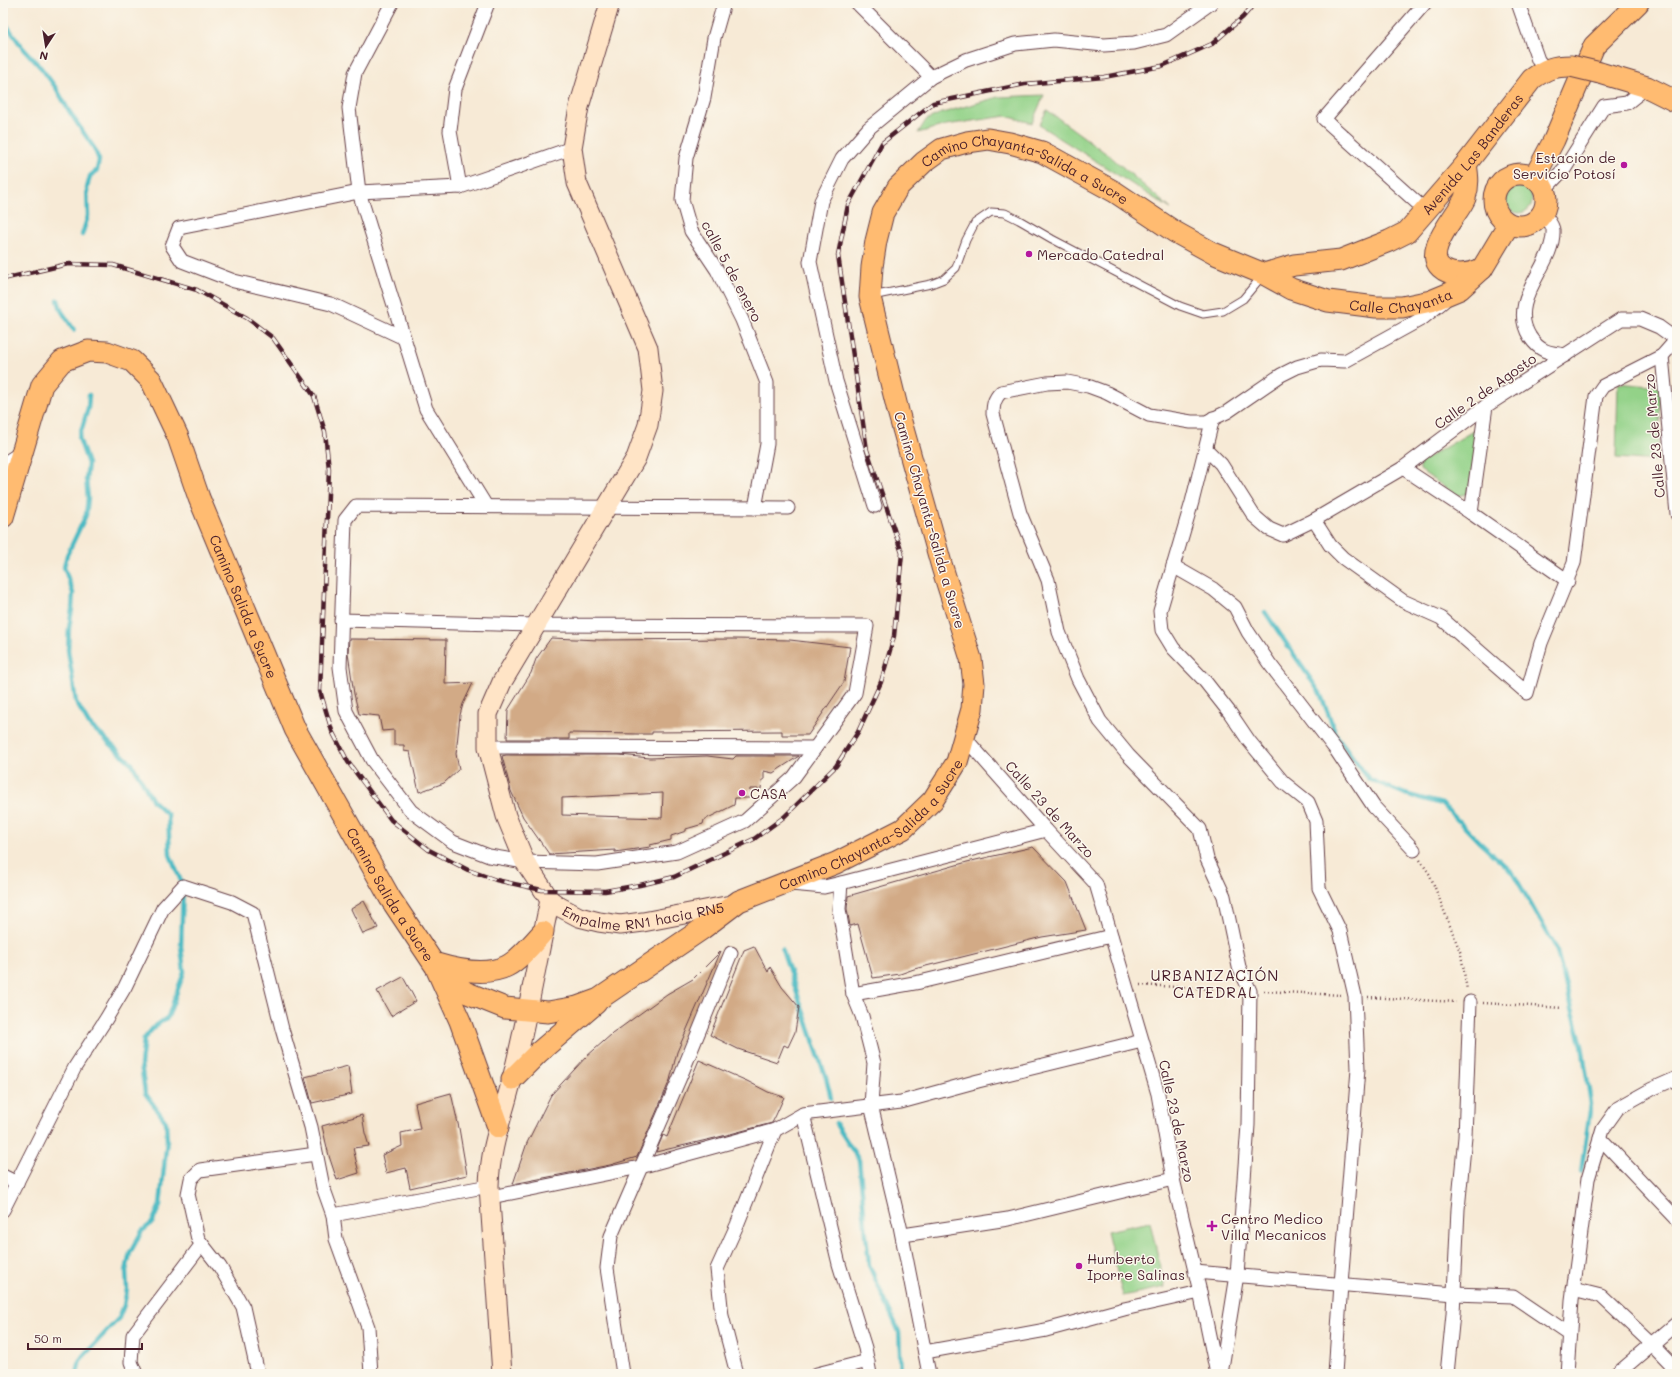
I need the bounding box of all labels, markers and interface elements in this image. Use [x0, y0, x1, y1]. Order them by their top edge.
north arrow [26, 26, 66, 66]
text: N [38, 48, 49, 64]
street label: Avenida Las Banderas [1417, 89, 1527, 219]
street label: Camino Chayanta-Salida a Sucre [917, 129, 1133, 208]
place label: Estacion de Servicio Potosí [1513, 148, 1616, 183]
marker: Estacion de Servicio Potosí [1619, 160, 1629, 170]
street label: calle 5 de enero [697, 217, 767, 325]
place label: Mercado Catedral [1037, 245, 1164, 264]
marker: Mercado Catedral [1024, 249, 1034, 259]
street label: Calle Chayanta [1348, 284, 1455, 317]
street label: Calle 2 de Agosto [1430, 349, 1540, 433]
street label: Calle 23 de Marzo [1639, 373, 1669, 499]
street label: Camino Chayanta-Salida a Sucre [890, 409, 970, 631]
street label: Camino Salida a Sucre [206, 531, 282, 681]
street label: Camino Chayanta-Salida a Sucre [776, 755, 966, 894]
street label: Calle 23 de Marzo [1001, 756, 1099, 862]
place label: CASA [750, 784, 787, 803]
marker: CASA [737, 788, 747, 798]
street label: Camino Salida a Sucre [343, 824, 439, 965]
text: Empalme RN1 hacia RN5 [559, 897, 725, 935]
street label: Empalme RN1 hacia RN5 [562, 898, 726, 914]
district label: URBANIZACIÓN CATEDRAL [1151, 965, 1279, 1002]
street label: Calle 23 de Marzo [1155, 1058, 1199, 1184]
place label: Centro Medico Villa Mecanicos [1221, 1209, 1327, 1244]
marker: Centro Medico Villa Mecanicos [1206, 1220, 1218, 1232]
place label: Humberto Iporre Salinas [1087, 1249, 1185, 1284]
marker: Humberto Iporre Salinas [1074, 1261, 1084, 1271]
scale bar [28, 1325, 142, 1351]
text: 50 m [34, 1330, 62, 1346]

